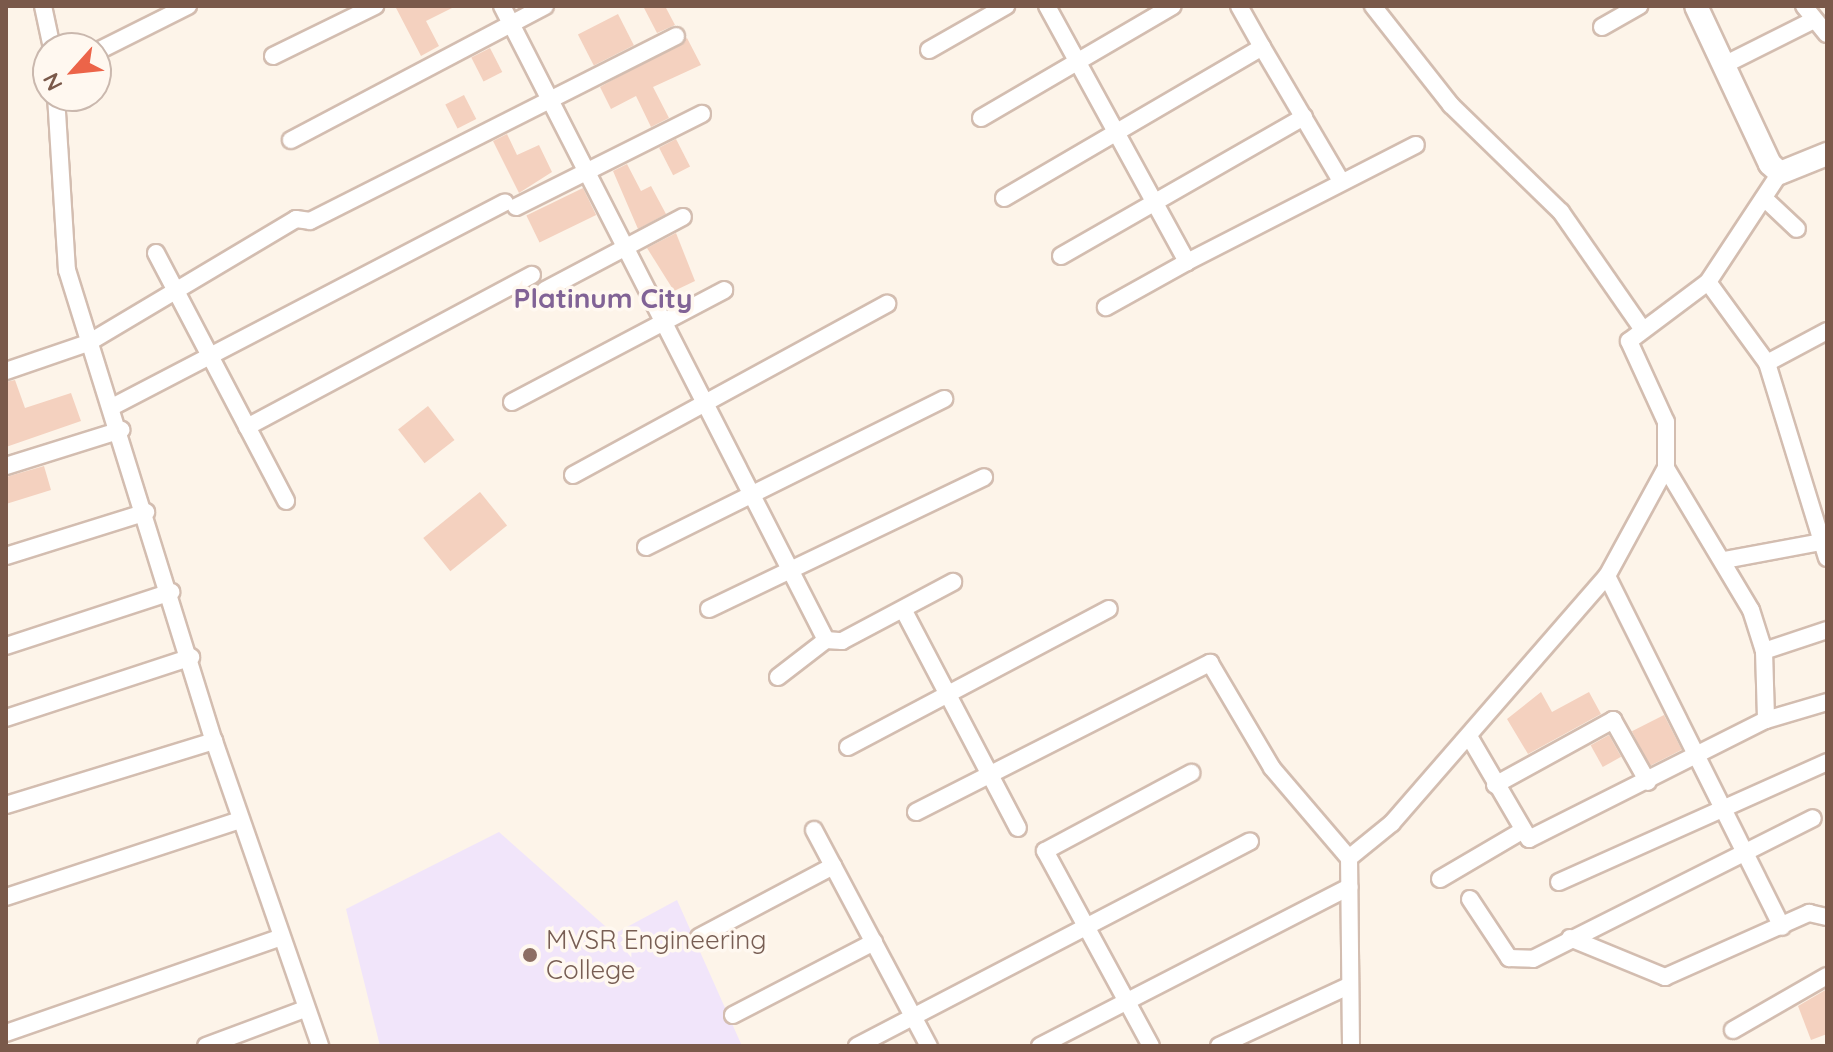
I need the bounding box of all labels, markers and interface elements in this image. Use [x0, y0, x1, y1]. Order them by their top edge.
north arrow [32, 32, 112, 112]
text: N [36, 68, 69, 96]
district label: Platinum City [514, 281, 692, 315]
place label: MVSR Engineering College [546, 924, 766, 986]
marker: MVSR Engineering College [521, 946, 539, 964]

